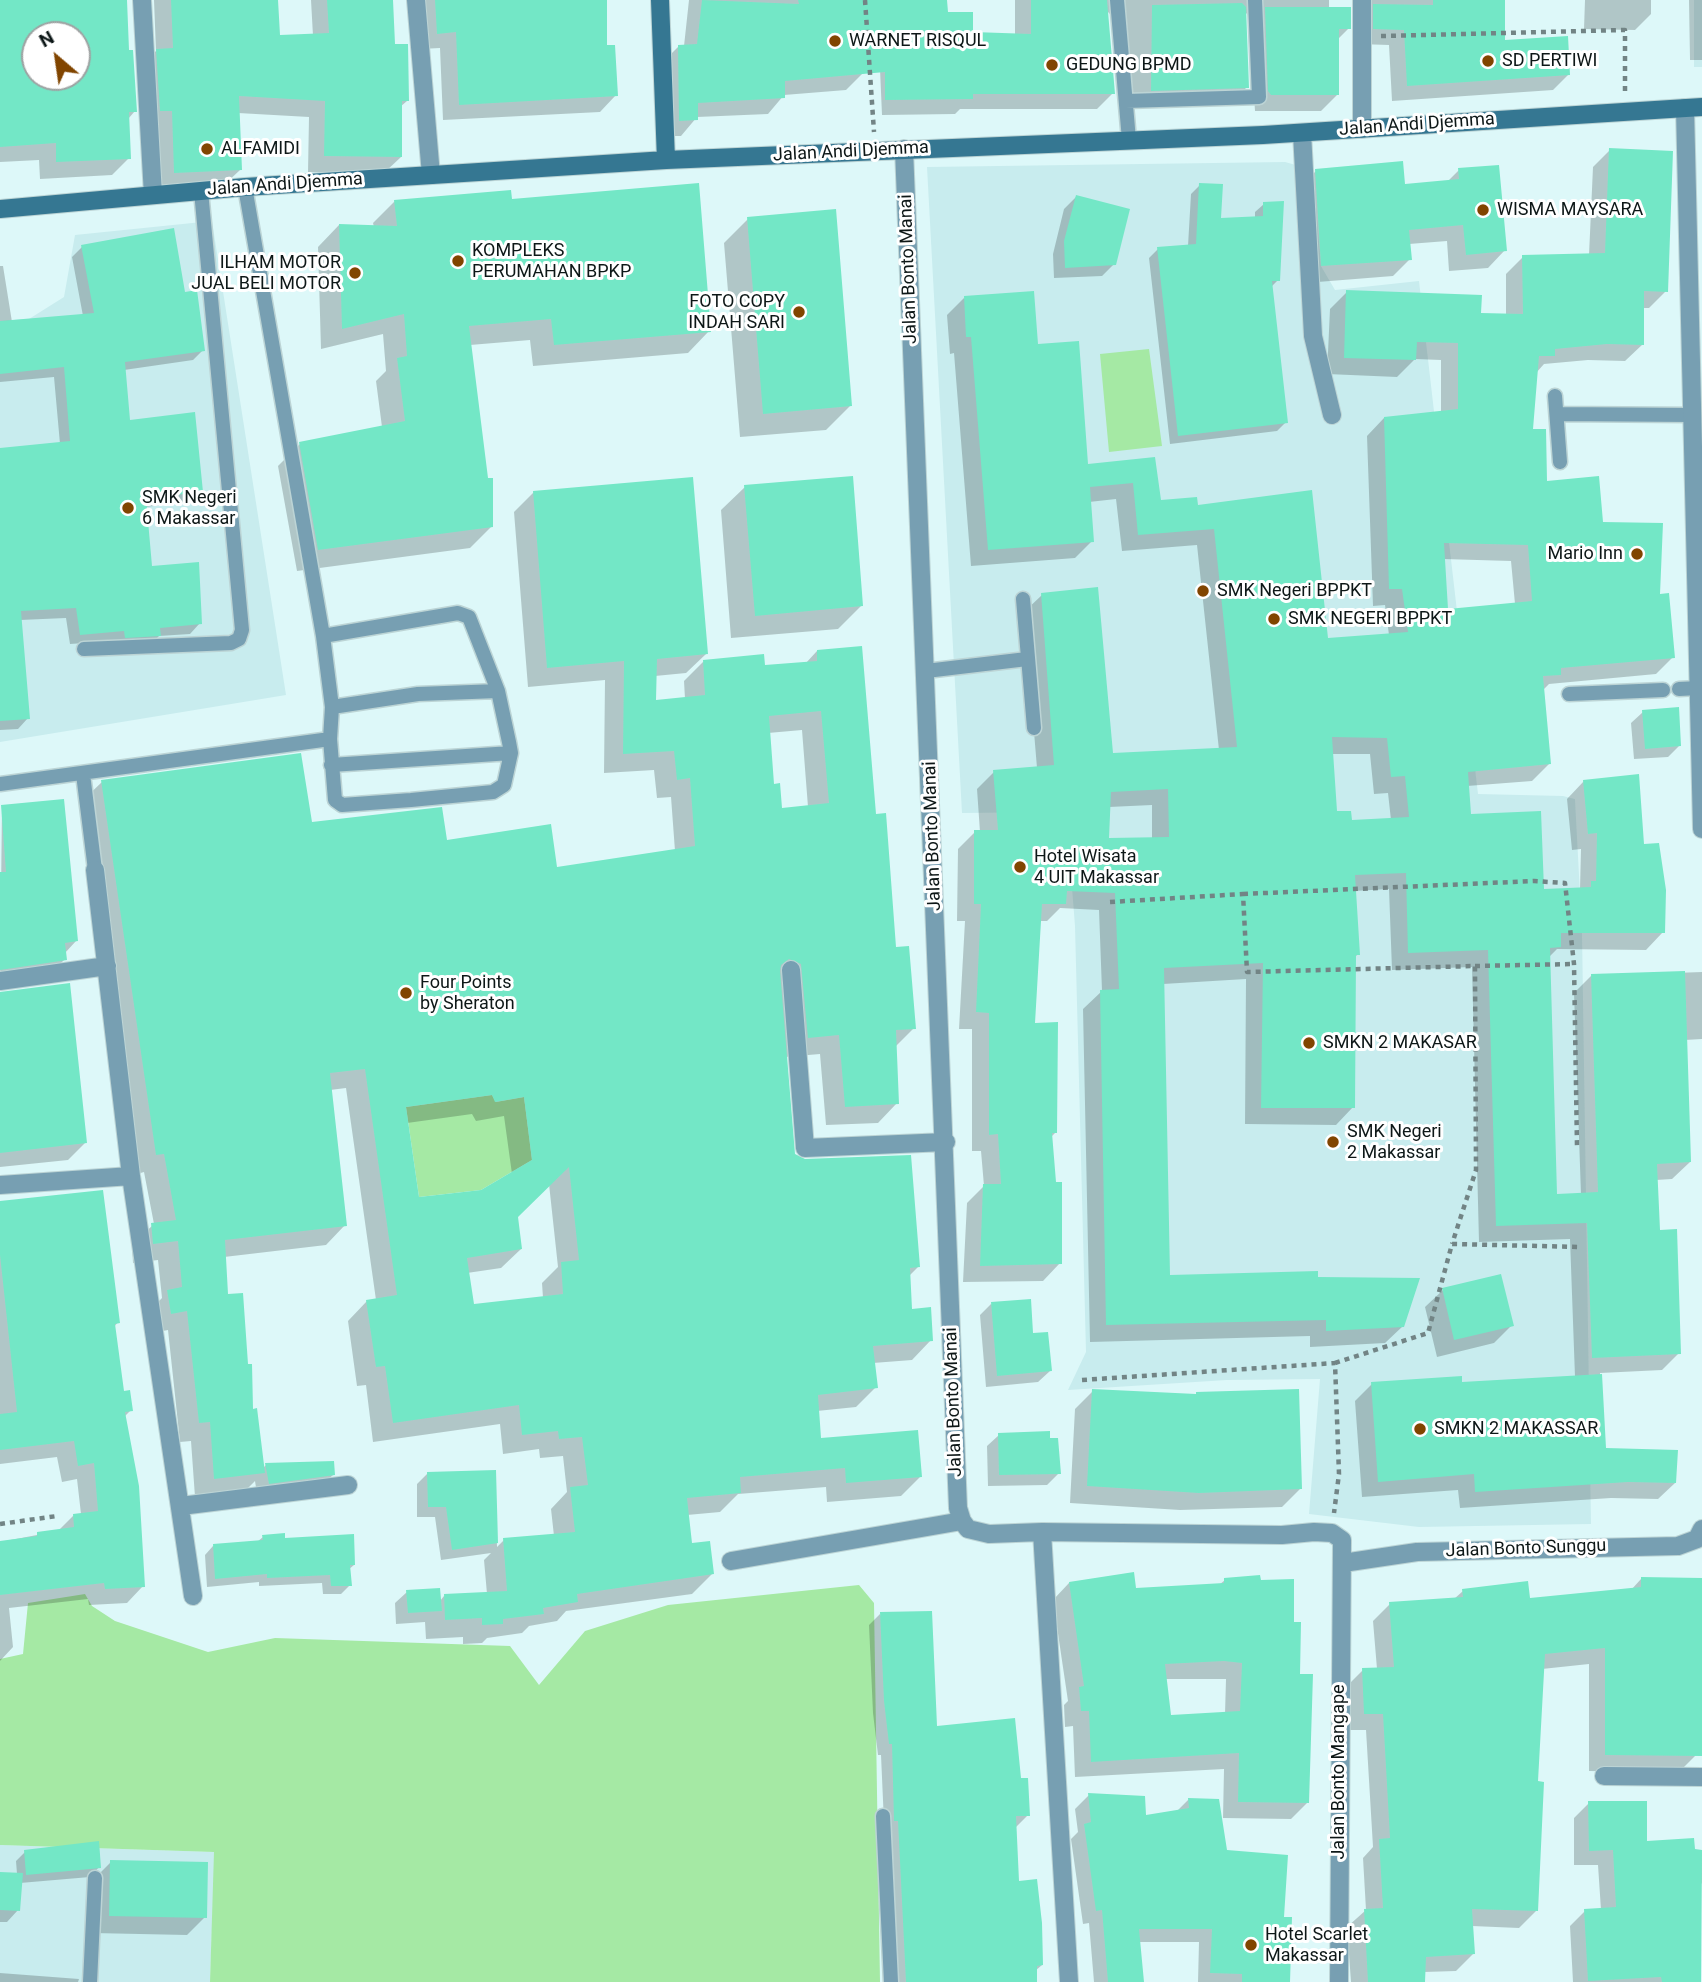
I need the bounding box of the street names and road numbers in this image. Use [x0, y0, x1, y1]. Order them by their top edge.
street label: Jalan Andi Djemma [1338, 109, 1496, 141]
street label: Jalan Andi Djemma [773, 137, 929, 167]
street label: Jalan Andi Djemma [206, 169, 364, 201]
street label: Jalan Bonto Manai [896, 194, 922, 344]
street label: Jalan Bonto Manai [920, 761, 946, 911]
street label: Jalan Bonto Manai [941, 1327, 967, 1477]
street label: Jalan Bonto Sunggu [1445, 1535, 1607, 1563]
street label: Jalan Bonto Mangape [1328, 1684, 1350, 1860]

